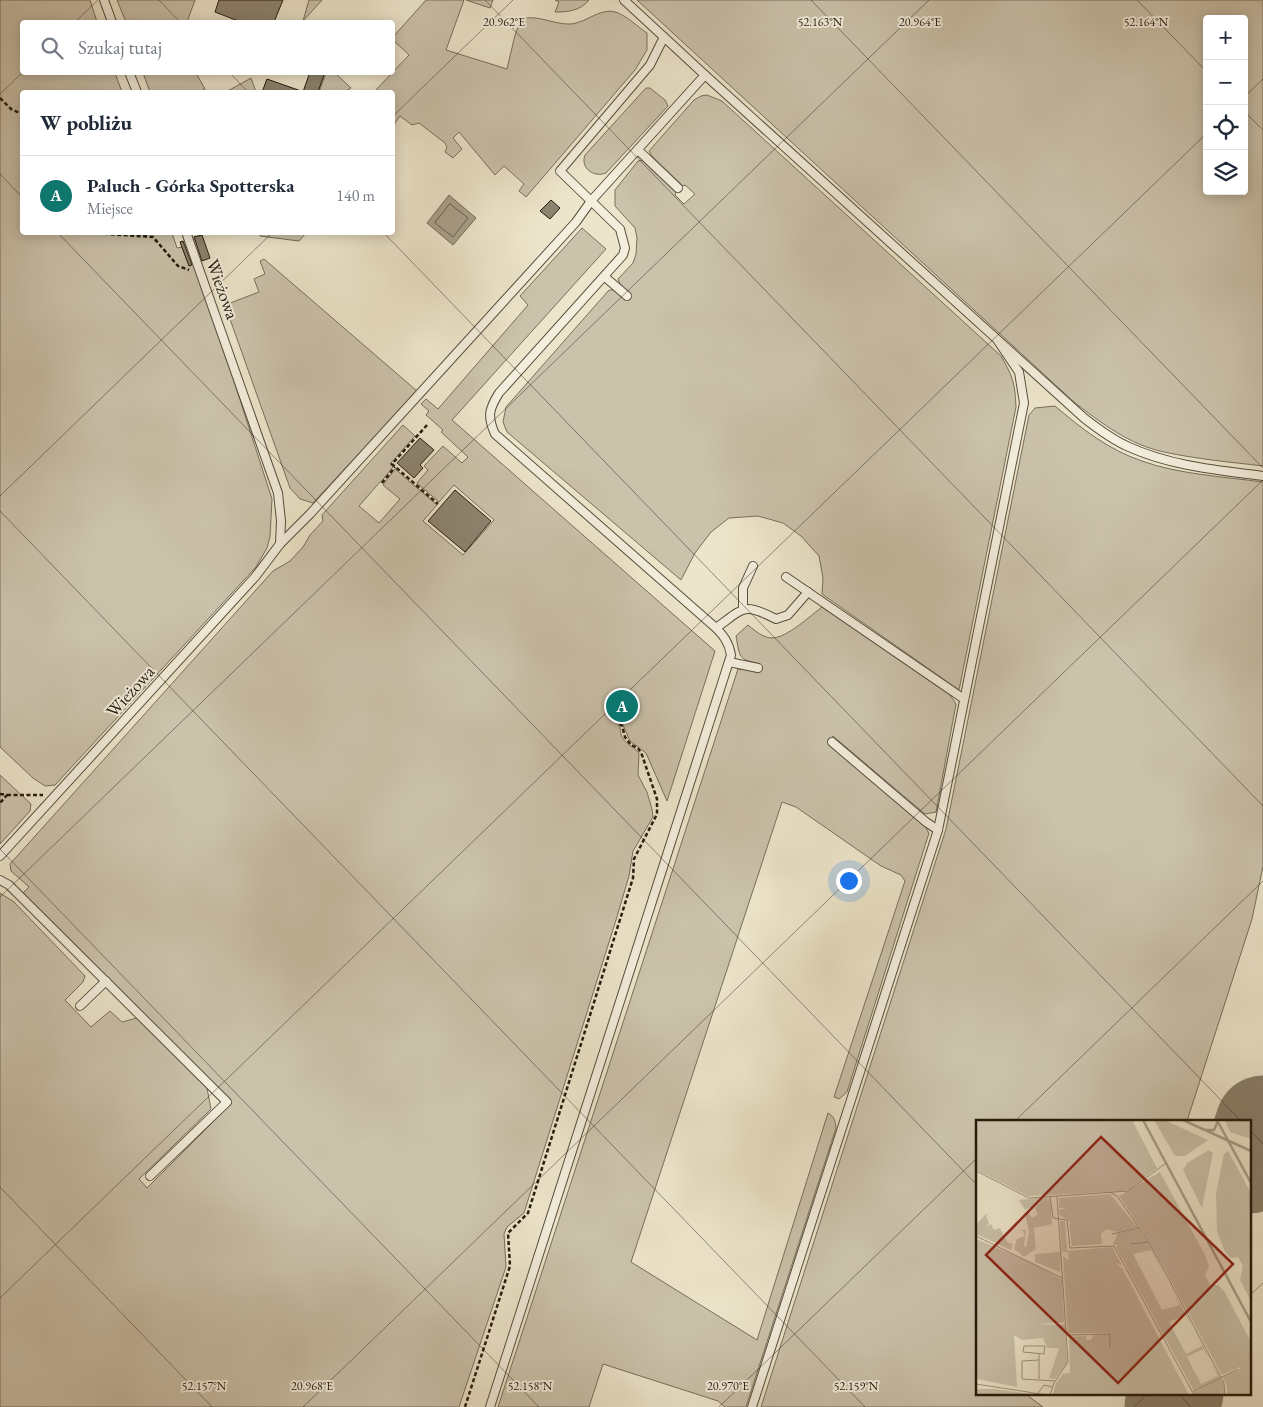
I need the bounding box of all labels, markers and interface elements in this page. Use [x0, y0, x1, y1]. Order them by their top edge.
text: 20.962°E [483, 14, 525, 30]
text: 52.163°N [798, 14, 843, 30]
text: 20.964°E [899, 14, 941, 30]
text: 52.164°N [1124, 14, 1169, 30]
map controls [1203, 15, 1248, 195]
button: + [1203, 15, 1248, 60]
search box [20, 20, 395, 75]
icon: search [38, 34, 66, 62]
text: Szukaj tutaj [78, 35, 162, 60]
button: − [1203, 60, 1248, 105]
button: locate [1203, 105, 1248, 150]
text: W pobliżu [40, 109, 132, 136]
button: layers [1203, 150, 1248, 195]
text: Paluch - Górka Spotterska [87, 173, 295, 198]
text: A [50, 185, 62, 206]
text: 140 m [336, 185, 375, 206]
text: Miejsce [87, 198, 133, 219]
street label: Wieżowa [202, 256, 245, 323]
street label: Wieżowa [101, 660, 160, 722]
pin: A [606, 687, 638, 725]
your location [836, 868, 862, 894]
inset map [976, 1120, 1250, 1394]
text: 52.157°N [182, 1378, 227, 1394]
text: 20.968°E [291, 1378, 333, 1394]
text: 52.158°N [508, 1378, 553, 1394]
text: 20.970°E [707, 1378, 749, 1394]
text: 52.159°N [834, 1378, 879, 1394]

